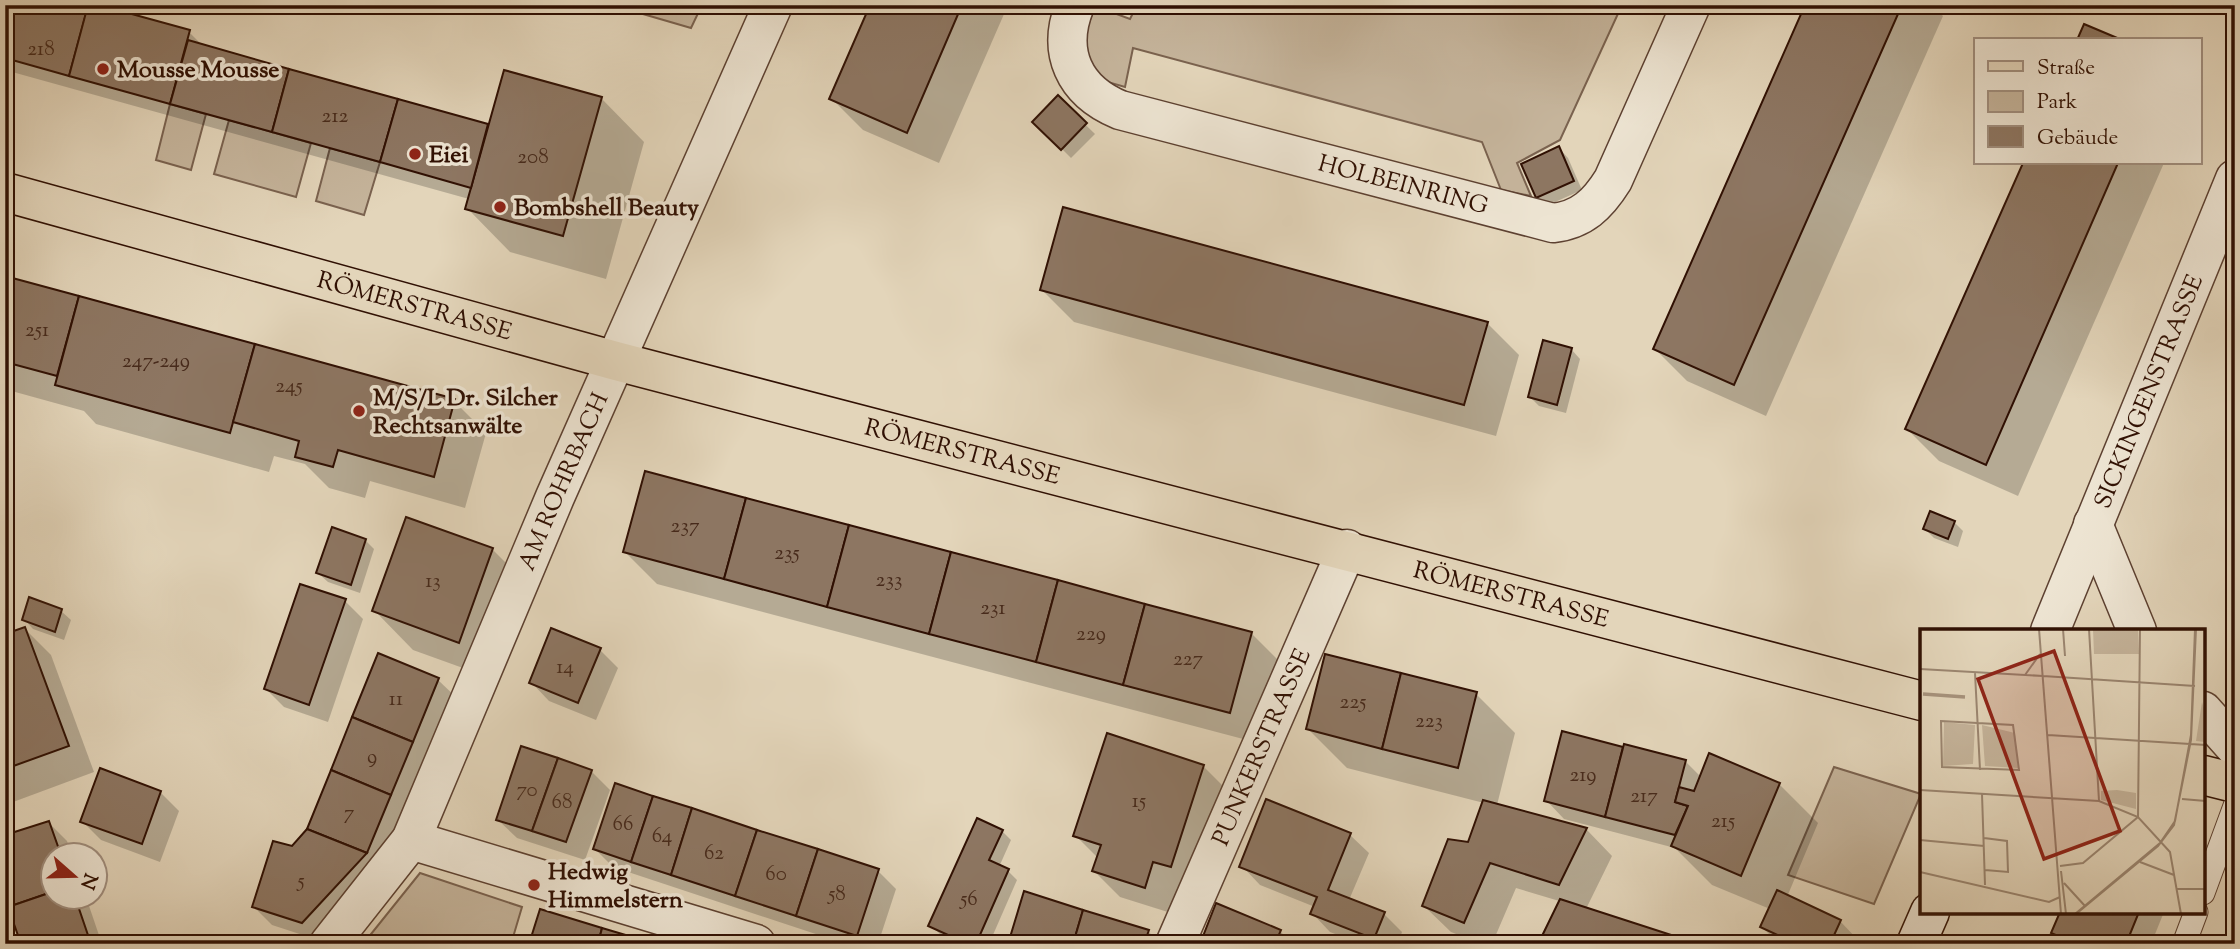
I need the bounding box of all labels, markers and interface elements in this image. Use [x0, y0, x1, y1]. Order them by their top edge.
house number: 218 [27, 35, 55, 65]
legend [1974, 38, 2202, 164]
place label: Mousse Mousse [117, 54, 280, 88]
text: Straße [2037, 54, 2095, 84]
marker: Mousse Mousse [95, 61, 111, 77]
text: Park [2037, 88, 2078, 118]
house number: 212 [322, 102, 349, 132]
text: Gebäude [2037, 124, 2118, 154]
place label: Eiei [429, 139, 468, 173]
house number: 208 [517, 143, 549, 173]
marker: Eiei [407, 146, 423, 162]
street label: HOLBEINRING [1314, 147, 1492, 224]
place label: Bombshell Beauty [514, 192, 699, 226]
marker: Bombshell Beauty [492, 199, 508, 215]
street label: RÖMERSTRASSE [313, 264, 516, 351]
street label: SICKINGENSTRASSE [2087, 269, 2213, 514]
house number: 251 [25, 316, 49, 346]
house number: 247-249 [122, 347, 190, 377]
house number: 245 [275, 372, 303, 402]
place label: M/S/L Dr. Silcher Rechtsanwälte [373, 382, 559, 444]
street label: AM ROHRBACH [511, 388, 618, 576]
marker: M/S/L Dr. Silcher Rechtsanwälte [351, 403, 367, 419]
street label: RÖMERSTRASSE [861, 411, 1064, 495]
house number: 237 [671, 512, 700, 542]
house number: 235 [774, 539, 800, 569]
street label: RÖMERSTRASSE [1409, 554, 1613, 638]
house number: 233 [876, 566, 902, 596]
house number: 13 [425, 567, 441, 597]
house number: 231 [980, 594, 1006, 624]
house number: 229 [1076, 620, 1106, 650]
inset map [1920, 629, 2205, 914]
street label: PUNKERSTRASSE [1205, 643, 1321, 852]
house number: 227 [1173, 645, 1204, 675]
house number: 14 [556, 653, 574, 683]
house number: 11 [389, 685, 403, 715]
house number: 225 [1340, 688, 1366, 718]
house number: 223 [1415, 707, 1443, 737]
house number: 9 [367, 743, 377, 773]
house number: 219 [1570, 761, 1596, 791]
house number: 70 [516, 776, 538, 806]
house number: 217 [1630, 782, 1658, 812]
house number: 15 [1132, 787, 1146, 817]
house number: 68 [552, 788, 572, 818]
house number: 7 [344, 799, 355, 829]
house number: 215 [1711, 807, 1735, 837]
house number: 66 [613, 810, 633, 840]
house number: 64 [652, 822, 672, 852]
house number: 62 [704, 839, 724, 869]
north arrow [38, 841, 108, 911]
place label: Hedwig Himmelstern [548, 856, 684, 918]
house number: 60 [765, 860, 787, 890]
house number: 5 [296, 867, 305, 897]
text: N [72, 869, 103, 893]
marker: Hedwig Himmelstern [526, 877, 542, 893]
house number: 58 [827, 880, 846, 910]
house number: 56 [959, 885, 978, 915]

